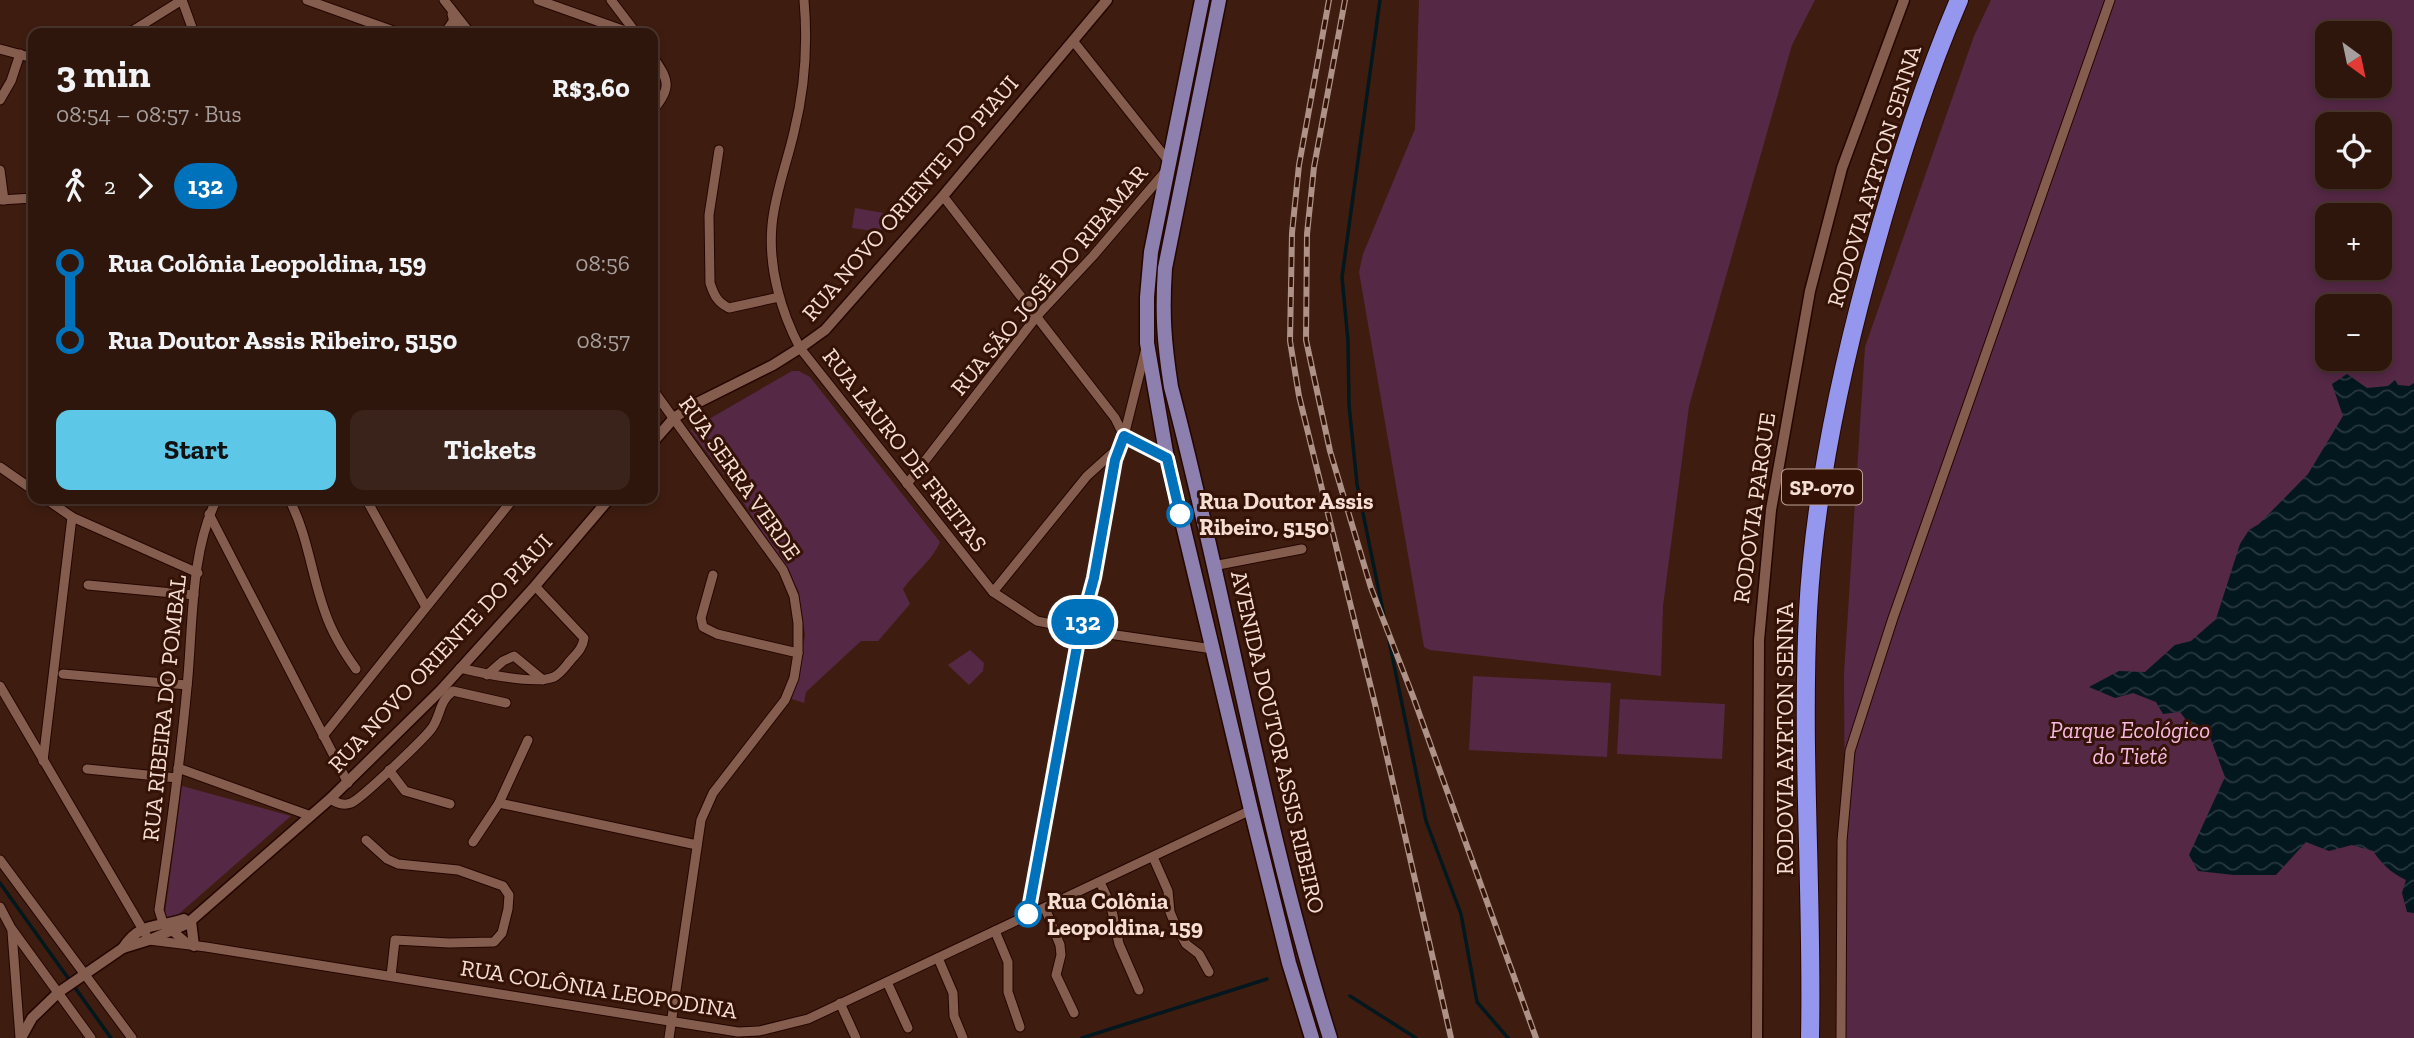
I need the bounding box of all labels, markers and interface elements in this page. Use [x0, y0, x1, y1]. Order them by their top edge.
north arrow [2315, 21, 2392, 98]
map controls [2315, 21, 2392, 371]
street label: RODOVIA AYRTON SENNA [1821, 41, 1927, 310]
text: 3 min [56, 51, 151, 97]
street label: RUA NOVO ORIENTE DO PIAUI [796, 70, 1024, 326]
text: R$3.60 [552, 72, 630, 104]
text: 08:54 – 08:57 · Bus [56, 100, 241, 128]
button: locate [2315, 112, 2392, 189]
street label: RUA SÃO JOSÉ DO RIBAMAR [944, 159, 1154, 401]
icon: walk [56, 167, 94, 205]
icon: forward [126, 167, 164, 205]
text: 132 [188, 171, 223, 200]
text: 2 [104, 172, 116, 200]
button: + [2315, 203, 2392, 280]
text: Rua Colônia Leopoldina, 159 [108, 247, 427, 279]
text: 08:56 [575, 249, 630, 277]
button: − [2315, 294, 2392, 371]
text: Rua Doutor Assis Ribeiro, 5150 [108, 324, 457, 356]
text: 08:57 [577, 326, 630, 354]
street label: RUA LAURO DE FREITAS [817, 343, 993, 557]
street label: RUA SERRA VERDE [673, 391, 807, 565]
button: Start [56, 410, 336, 490]
button: Tickets [350, 410, 630, 490]
street label: RODOVIA PARQUE [1727, 411, 1781, 605]
road number: SP-070 [1782, 470, 1862, 504]
place label: Rua Doutor Assis Ribeiro, 5150 [1199, 487, 1373, 541]
marker: Rua Doutor Assis Ribeiro, 5150 [1167, 501, 1193, 527]
street label: RUA NOVO ORIENTE DO PIAUI [322, 528, 558, 778]
street label: AVENIDA DOUTOR ASSIS RIBEIRO [1225, 568, 1331, 916]
street label: RUA RIBEIRA DO POMBAL [136, 573, 192, 843]
line badge: 132 [1043, 599, 1123, 645]
street label: RODOVIA AYRTON SENNA [1771, 602, 1799, 875]
text: 132 [1065, 607, 1101, 636]
park label: Parque Ecológico do Tietê [2050, 716, 2210, 770]
place label: Rua Colônia Leopoldina, 159 [1047, 887, 1203, 941]
marker: Rua Colônia Leopoldina, 159 [1015, 901, 1041, 927]
street label: RUA COLÔNIA LEOPODINA [459, 953, 740, 1025]

